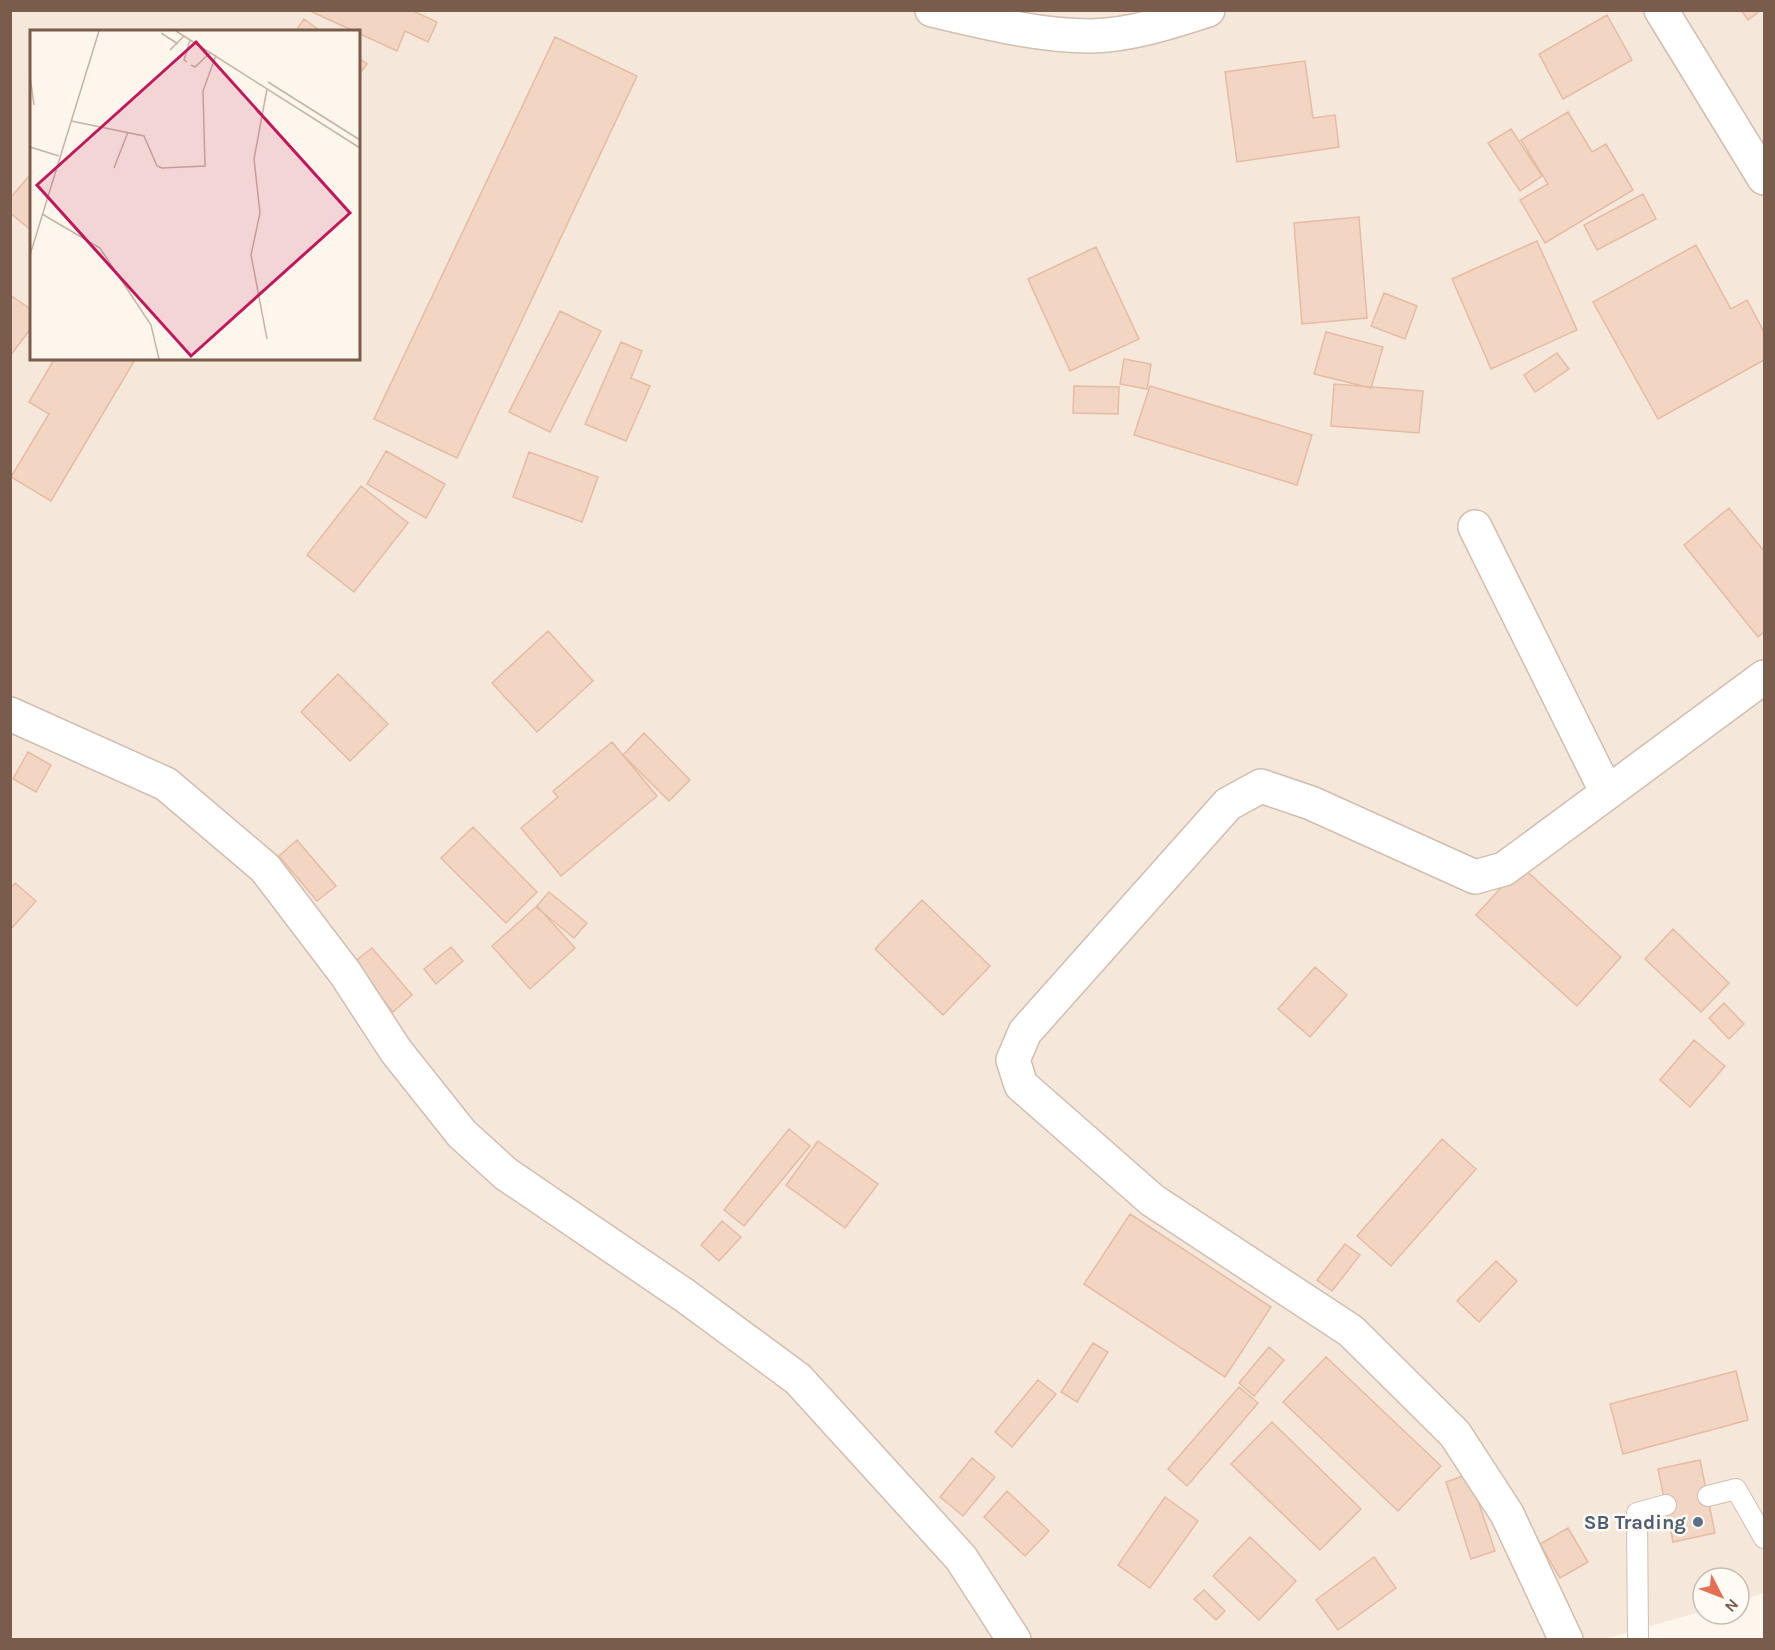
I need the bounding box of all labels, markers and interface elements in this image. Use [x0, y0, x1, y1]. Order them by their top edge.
inset map [30, 30, 360, 360]
place label: SB Trading [1584, 1511, 1686, 1534]
marker: SB Trading [1691, 1515, 1705, 1529]
north arrow [1691, 1566, 1751, 1626]
text: N [1721, 1595, 1743, 1616]

